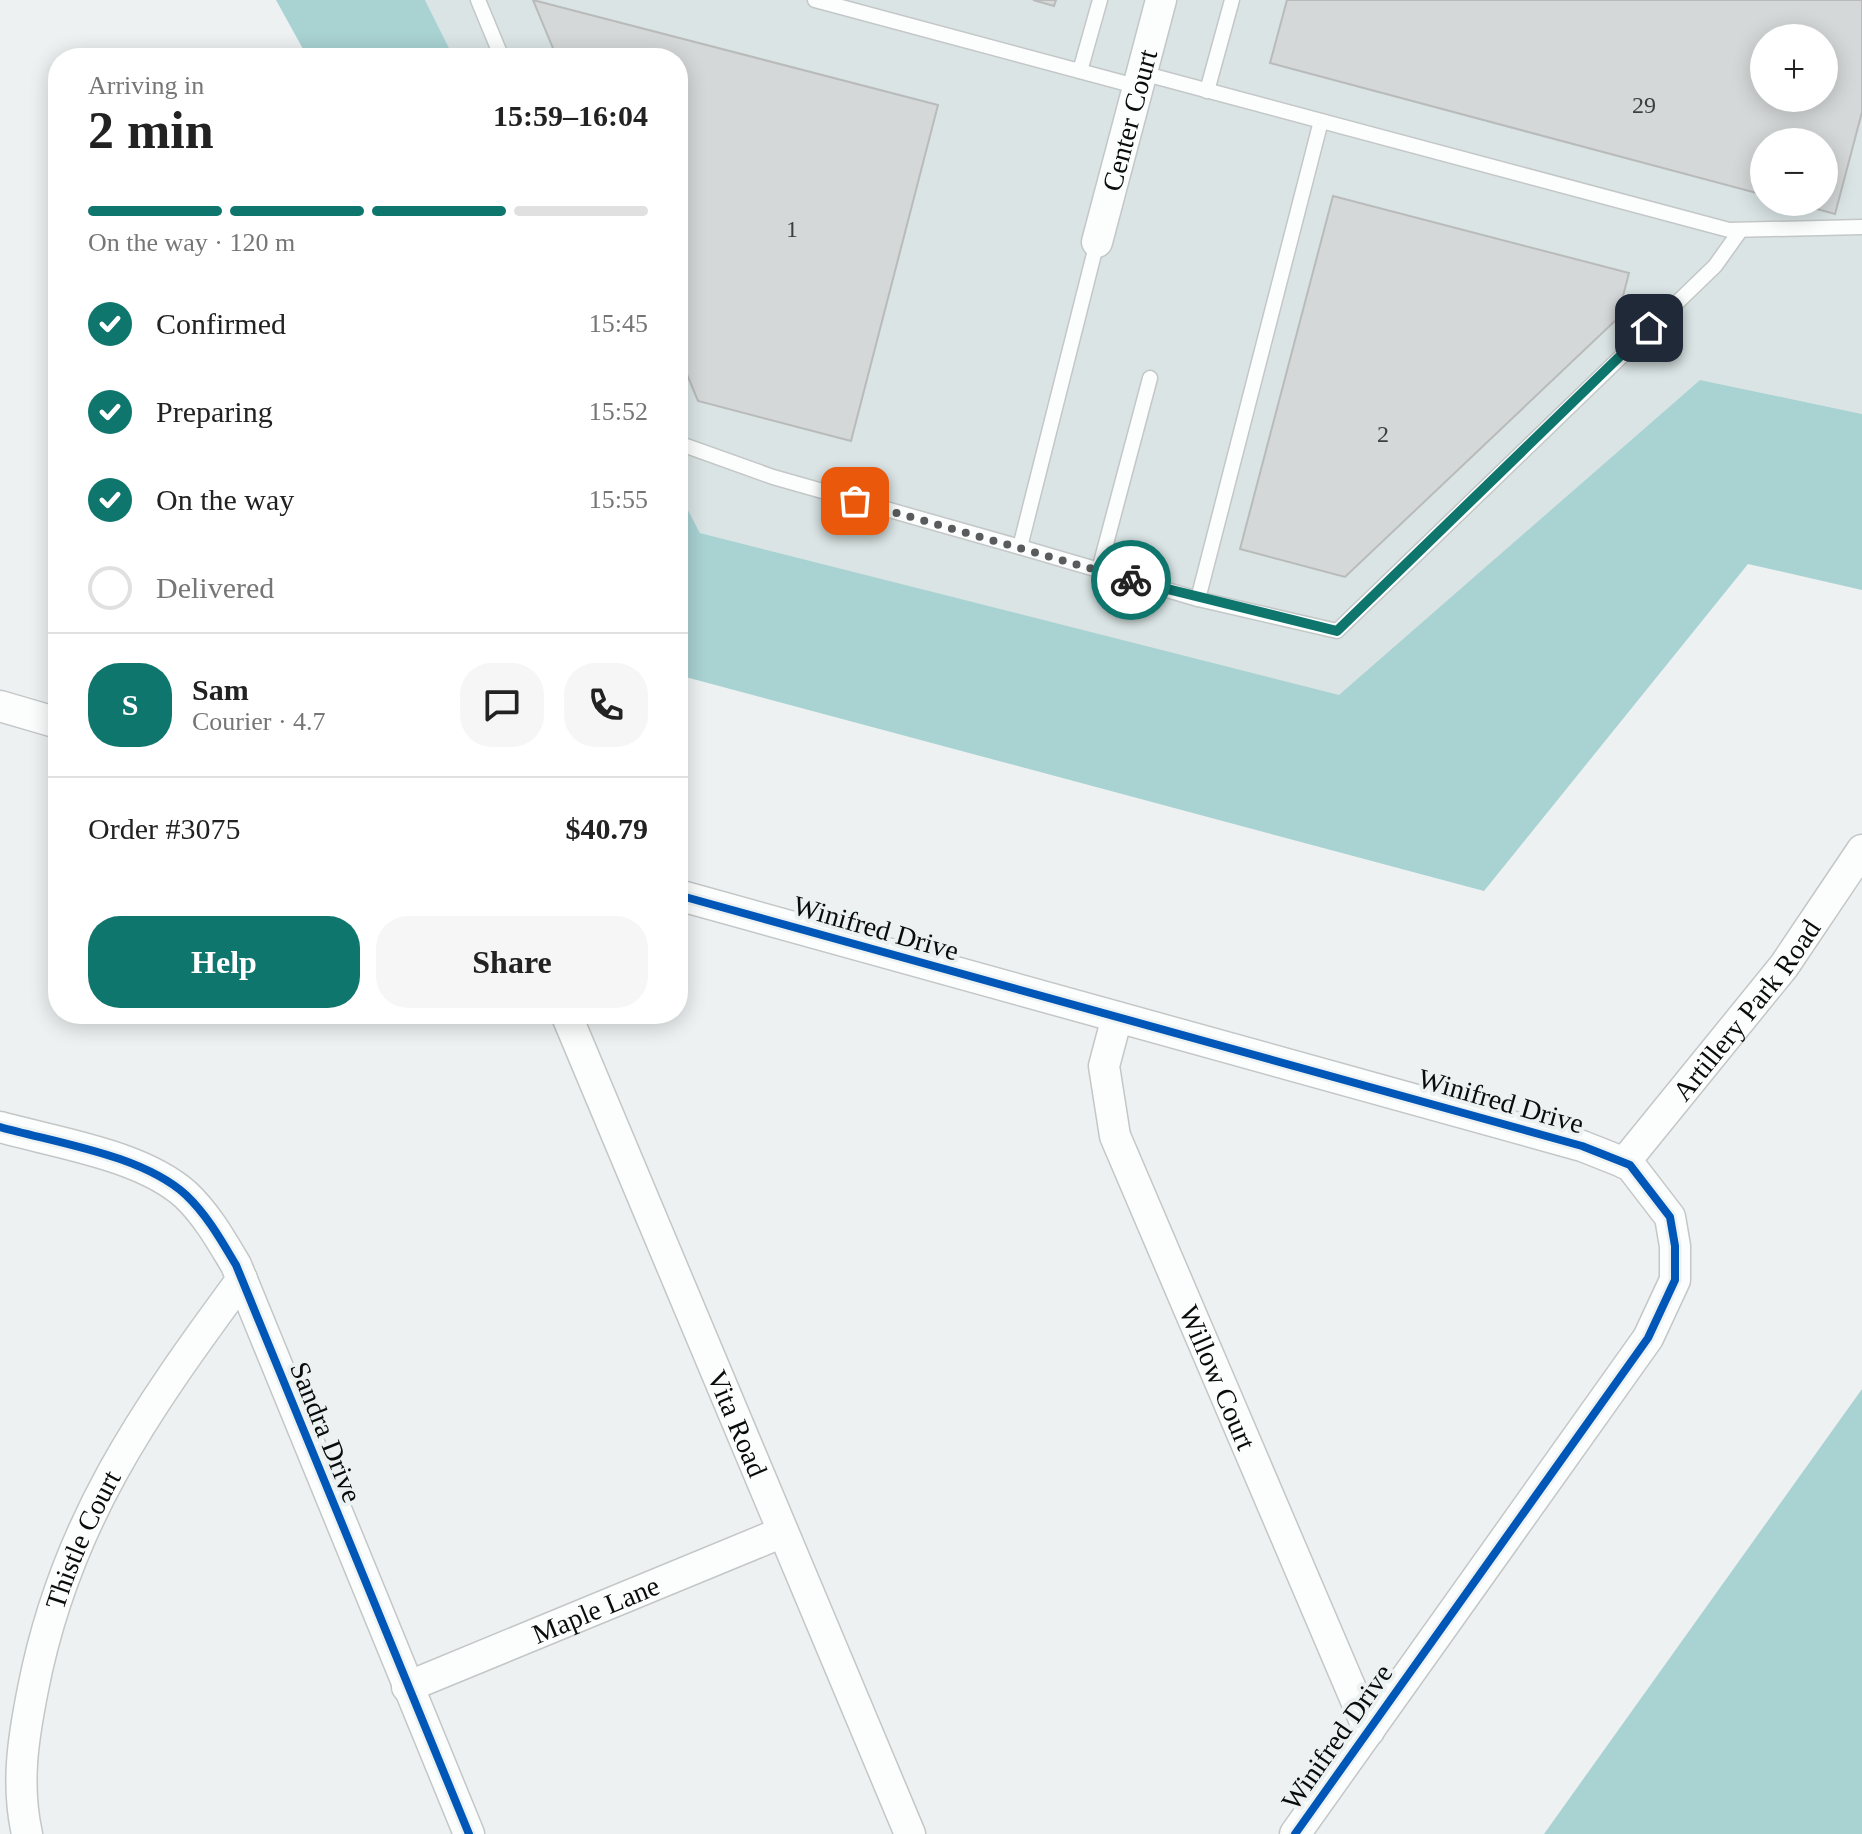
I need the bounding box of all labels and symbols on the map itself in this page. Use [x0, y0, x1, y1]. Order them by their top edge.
street label: Center Court [1096, 46, 1163, 194]
house number: 29 [1632, 92, 1656, 118]
house number: 1 [786, 216, 798, 242]
pin [1615, 294, 1683, 362]
house number: 2 [1377, 421, 1389, 447]
pin [821, 467, 889, 535]
courier [1091, 540, 1171, 620]
street label: Winifred Drive [790, 890, 962, 966]
street label: Artillery Park Road [1666, 914, 1826, 1106]
street label: Winifred Drive [1415, 1063, 1587, 1139]
street label: Willow Court [1174, 1301, 1263, 1454]
street label: Sandra Drive [284, 1357, 368, 1507]
street label: Vita Road [702, 1365, 774, 1481]
street label: Thistle Court [39, 1464, 126, 1613]
street label: Maple Lane [527, 1569, 664, 1649]
street label: Winifred Drive [1275, 1658, 1399, 1816]

